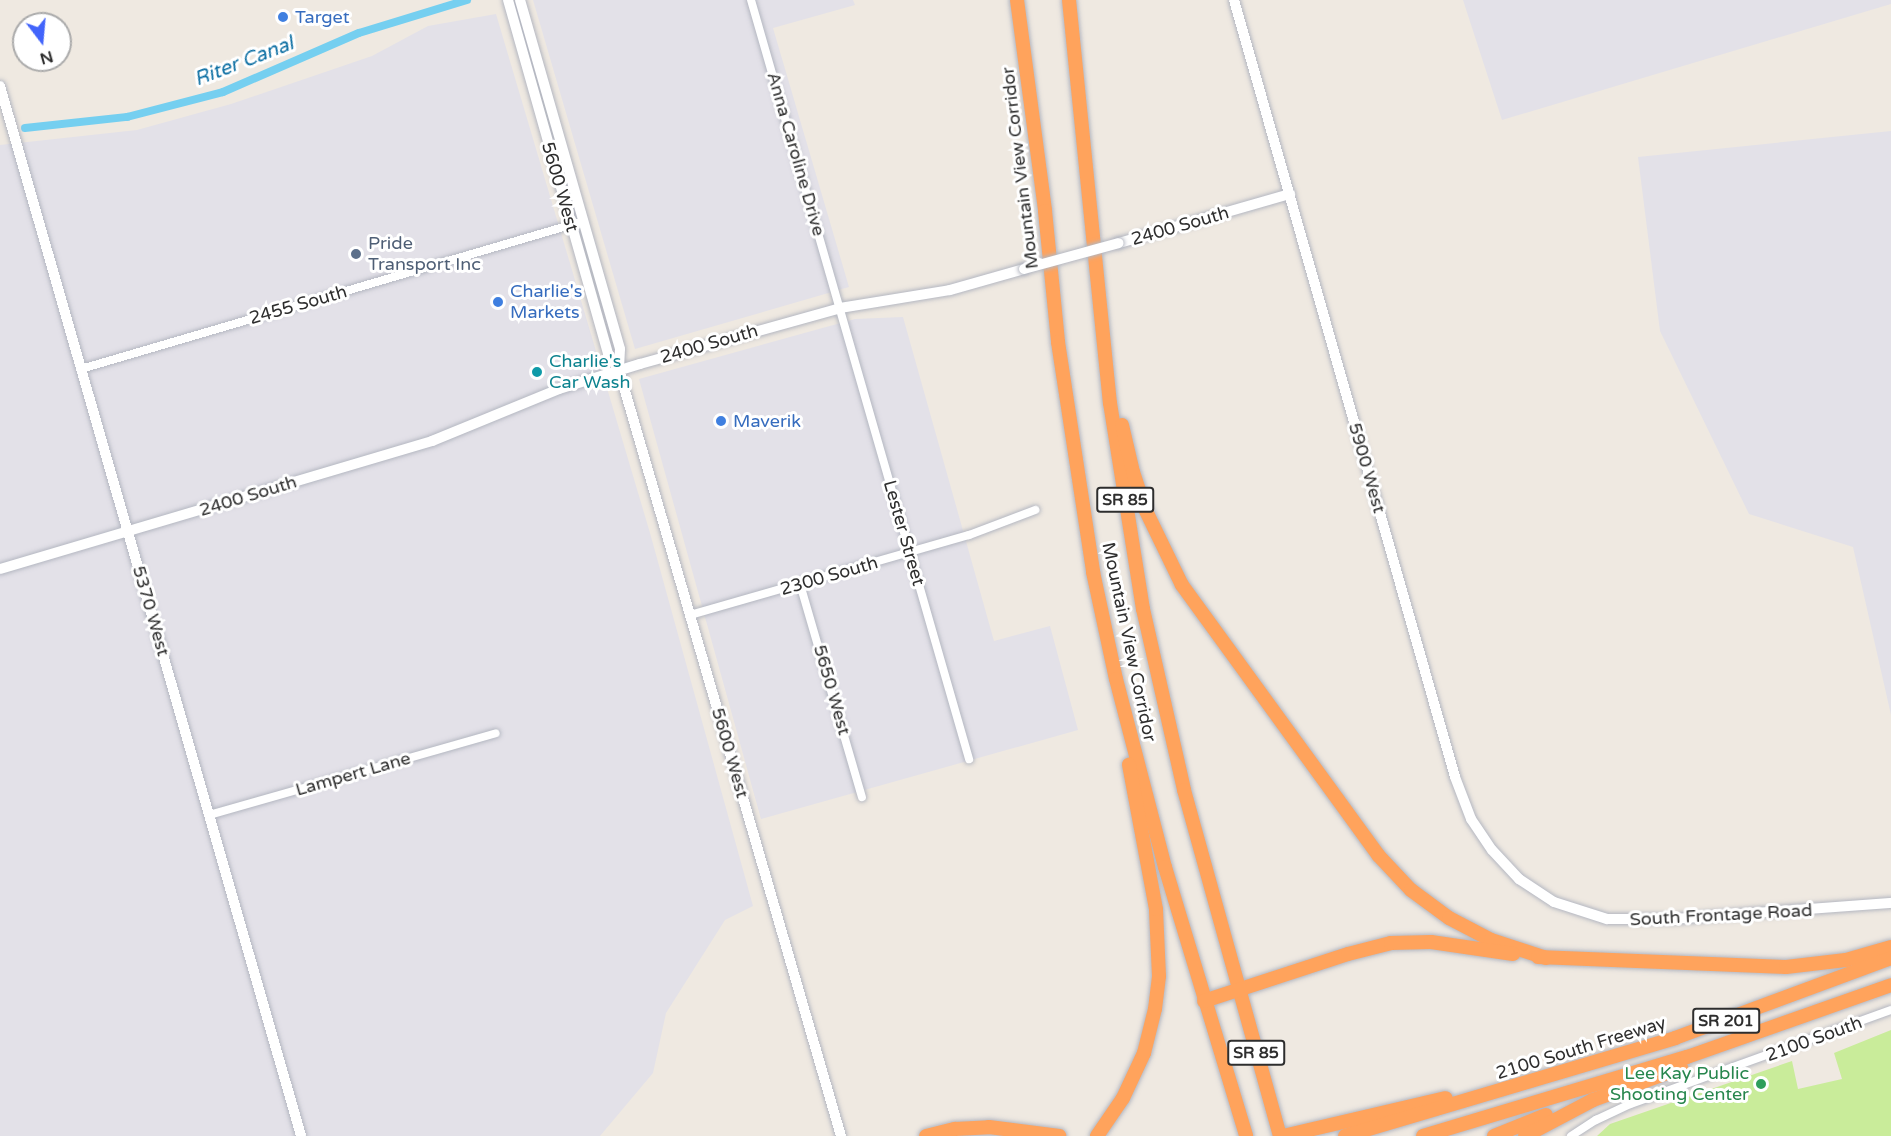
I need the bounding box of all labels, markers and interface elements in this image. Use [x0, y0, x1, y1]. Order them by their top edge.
place label: Target [295, 6, 350, 28]
marker: Target [276, 10, 290, 24]
north arrow [12, 12, 72, 72]
water label: Riter Canal [191, 32, 297, 92]
text: N [37, 46, 55, 69]
street label: Mountain View Corridor [997, 66, 1043, 270]
street label: Anna Caroline Drive [762, 70, 830, 238]
street label: 5600 West [537, 139, 583, 235]
street label: 2400 South [1129, 202, 1231, 250]
place label: Pride Transport Inc [368, 233, 481, 276]
marker: Pride Transport Inc [349, 247, 363, 261]
street label: 2455 South [247, 281, 349, 329]
place label: Charlie's Markets [510, 281, 582, 324]
marker: Charlie's Markets [491, 295, 505, 309]
street label: 2400 South [658, 320, 760, 368]
place label: Charlie's Car Wash [549, 351, 630, 394]
marker: Charlie's Car Wash [530, 365, 544, 379]
place label: Maverik [733, 410, 801, 432]
marker: Maverik [714, 414, 728, 428]
street label: 5900 West [1344, 420, 1390, 516]
street label: 2400 South [197, 471, 299, 521]
street label: Lester Street [879, 478, 929, 588]
road number: SR 85 [1095, 487, 1155, 513]
street label: Mountain View Corridor [1097, 540, 1161, 744]
street label: 2300 South [778, 552, 880, 600]
street label: 5370 West [128, 563, 174, 659]
street label: 5650 West [809, 642, 855, 738]
street label: 5600 West [707, 705, 753, 801]
street label: Lampert Lane [293, 747, 413, 801]
street label: South Frontage Road [1629, 899, 1813, 931]
road number: SR 201 [1692, 1008, 1760, 1034]
street label: 2100 South Freeway [1493, 1012, 1669, 1084]
street label: 2100 South [1763, 1012, 1865, 1066]
road number: SR 85 [1226, 1040, 1286, 1066]
place label: Lee Kay Public Shooting Center [1610, 1063, 1749, 1106]
marker: Lee Kay Public Shooting Center [1754, 1077, 1768, 1091]

